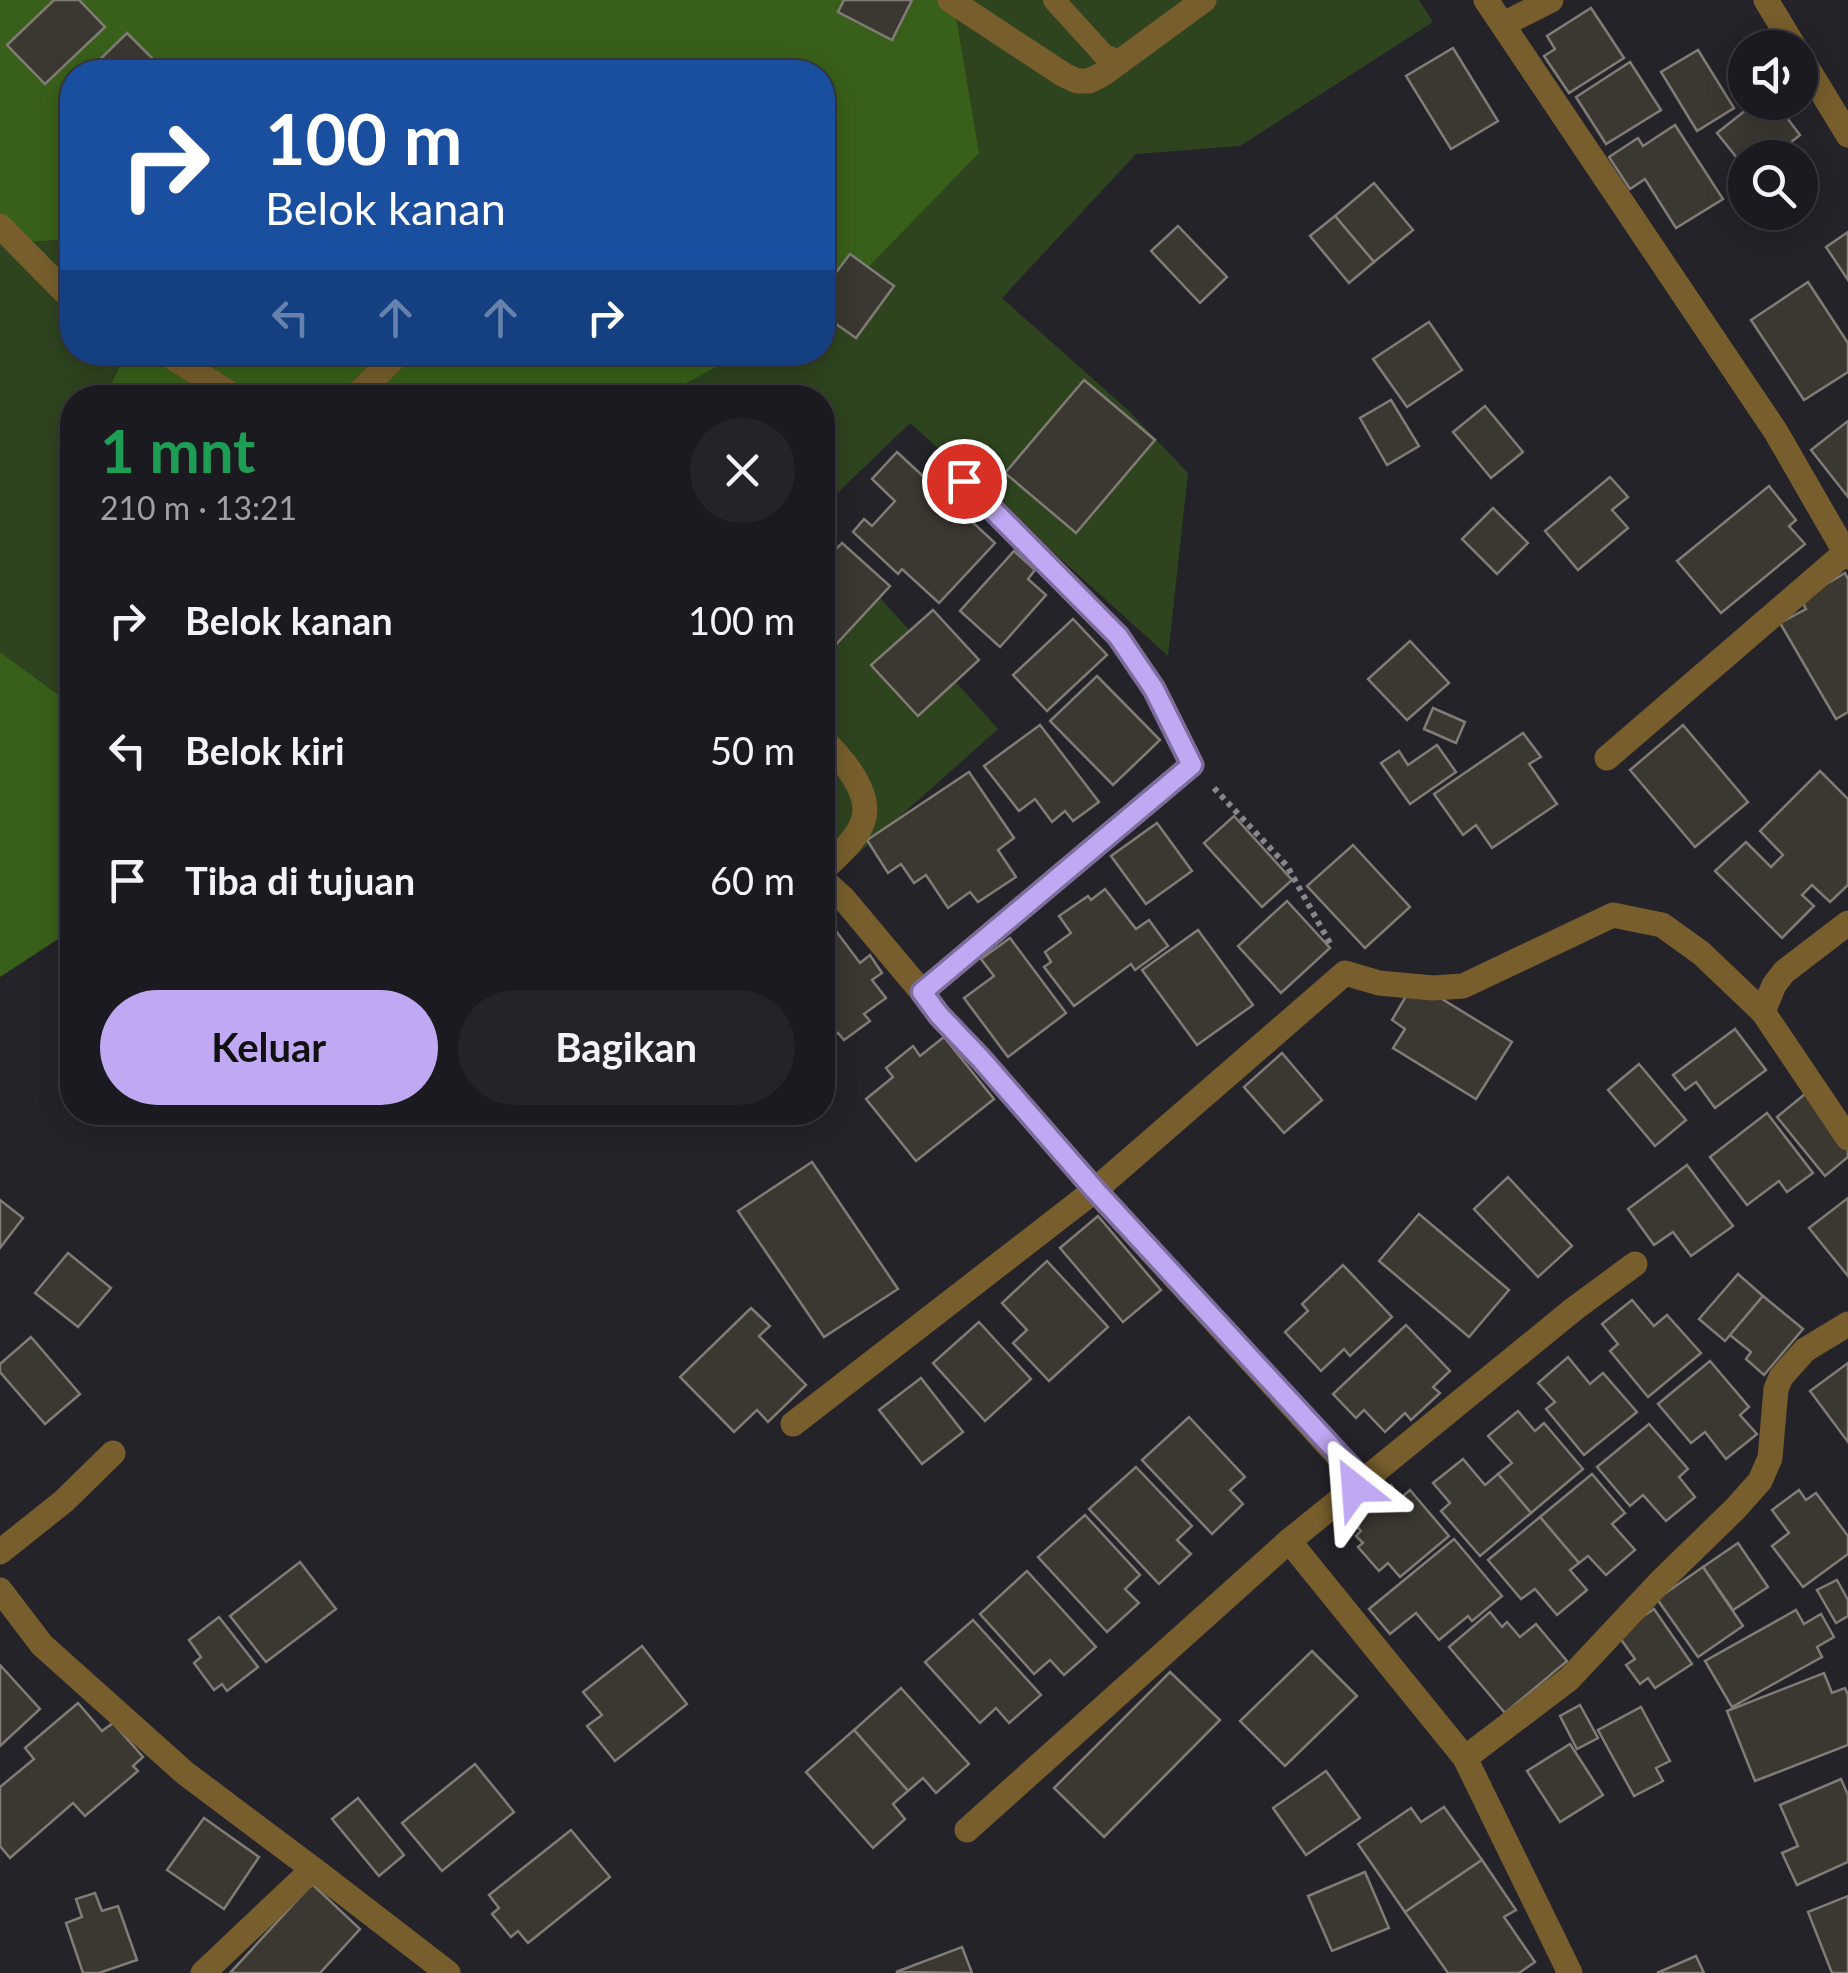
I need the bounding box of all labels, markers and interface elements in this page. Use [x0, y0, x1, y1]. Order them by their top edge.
map controls [1728, 30, 1818, 230]
button: sound [1728, 30, 1818, 120]
text: 100 m [265, 96, 462, 180]
icon: right [100, 100, 230, 230]
button: search [1728, 140, 1818, 230]
text: Belok kanan [265, 181, 506, 235]
icon: left [263, 290, 318, 345]
icon: ahead [368, 290, 423, 345]
icon: ahead [473, 290, 528, 345]
icon: right [578, 290, 633, 345]
text: 1 mnt [100, 414, 255, 486]
button: close [690, 418, 795, 523]
pin [922, 439, 1007, 524]
icon: arrive [937, 454, 992, 509]
text: 210 m · 13:21 [100, 488, 297, 527]
icon: right [100, 593, 155, 648]
text: Belok kanan [185, 597, 393, 643]
text: 100 m [688, 597, 795, 643]
icon: left [100, 723, 155, 778]
text: Belok kiri [185, 727, 345, 773]
text: 50 m [710, 727, 795, 773]
icon: arrive [100, 853, 155, 908]
text: Tiba di tujuan [185, 857, 415, 903]
text: 60 m [710, 857, 795, 903]
button: Keluar [100, 990, 438, 1105]
button: Bagikan [458, 990, 795, 1105]
position arrow [1303, 1436, 1407, 1540]

